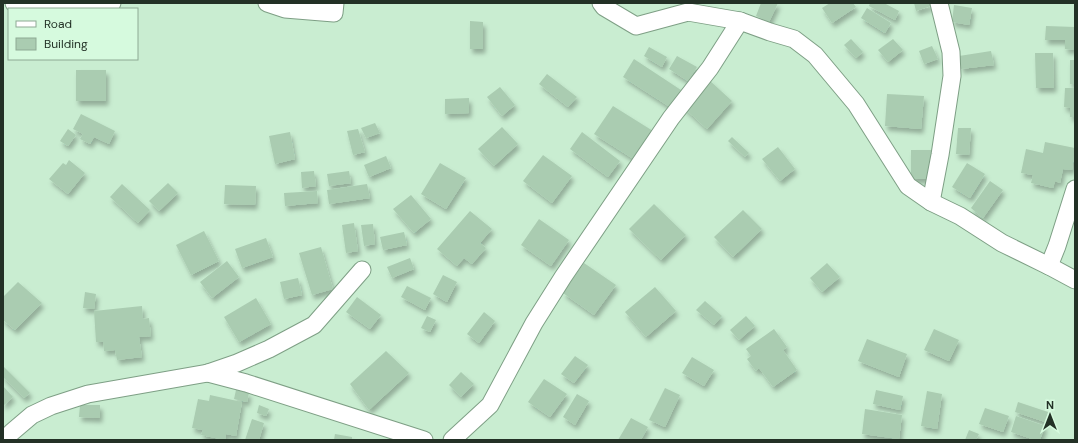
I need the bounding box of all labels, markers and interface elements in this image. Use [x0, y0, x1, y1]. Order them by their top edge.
legend [8, 8, 138, 60]
text: Road [44, 16, 72, 32]
text: Building [44, 36, 88, 52]
north arrow [1030, 395, 1070, 435]
text: N [1046, 398, 1054, 412]

